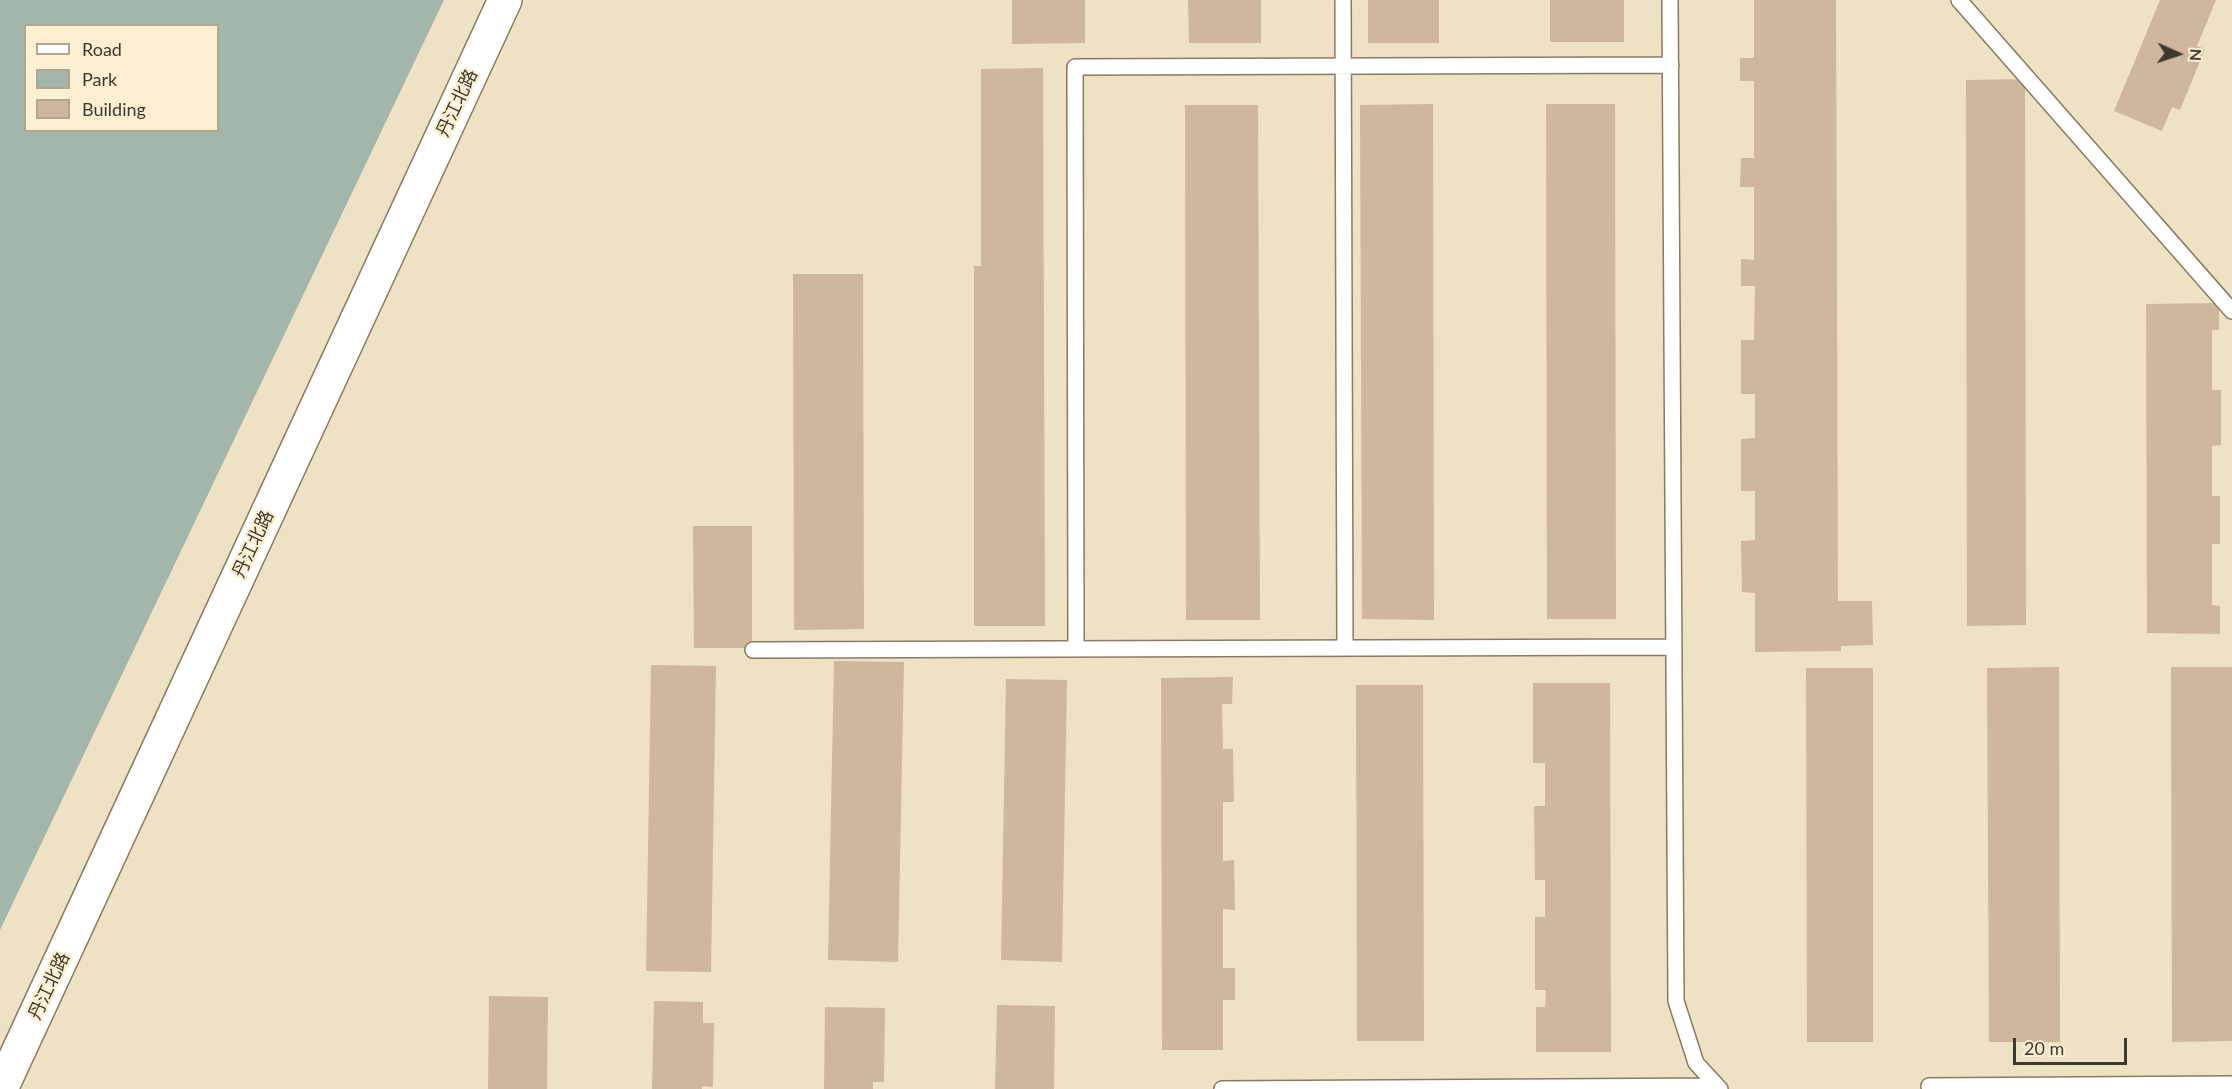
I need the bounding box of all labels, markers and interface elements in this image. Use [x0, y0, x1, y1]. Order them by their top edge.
legend [24, 24, 219, 132]
north arrow [2148, 24, 2208, 84]
text: Road [82, 38, 122, 60]
text: N [2187, 48, 2206, 62]
street label: 丹江北路 [432, 66, 482, 140]
text: Park [82, 68, 117, 90]
text: Building [82, 98, 146, 120]
street label: 丹江北路 [228, 507, 278, 581]
street label: 丹江北路 [24, 949, 74, 1023]
scale bar [2016, 1026, 2130, 1064]
text: 20 m [2024, 1037, 2064, 1059]

